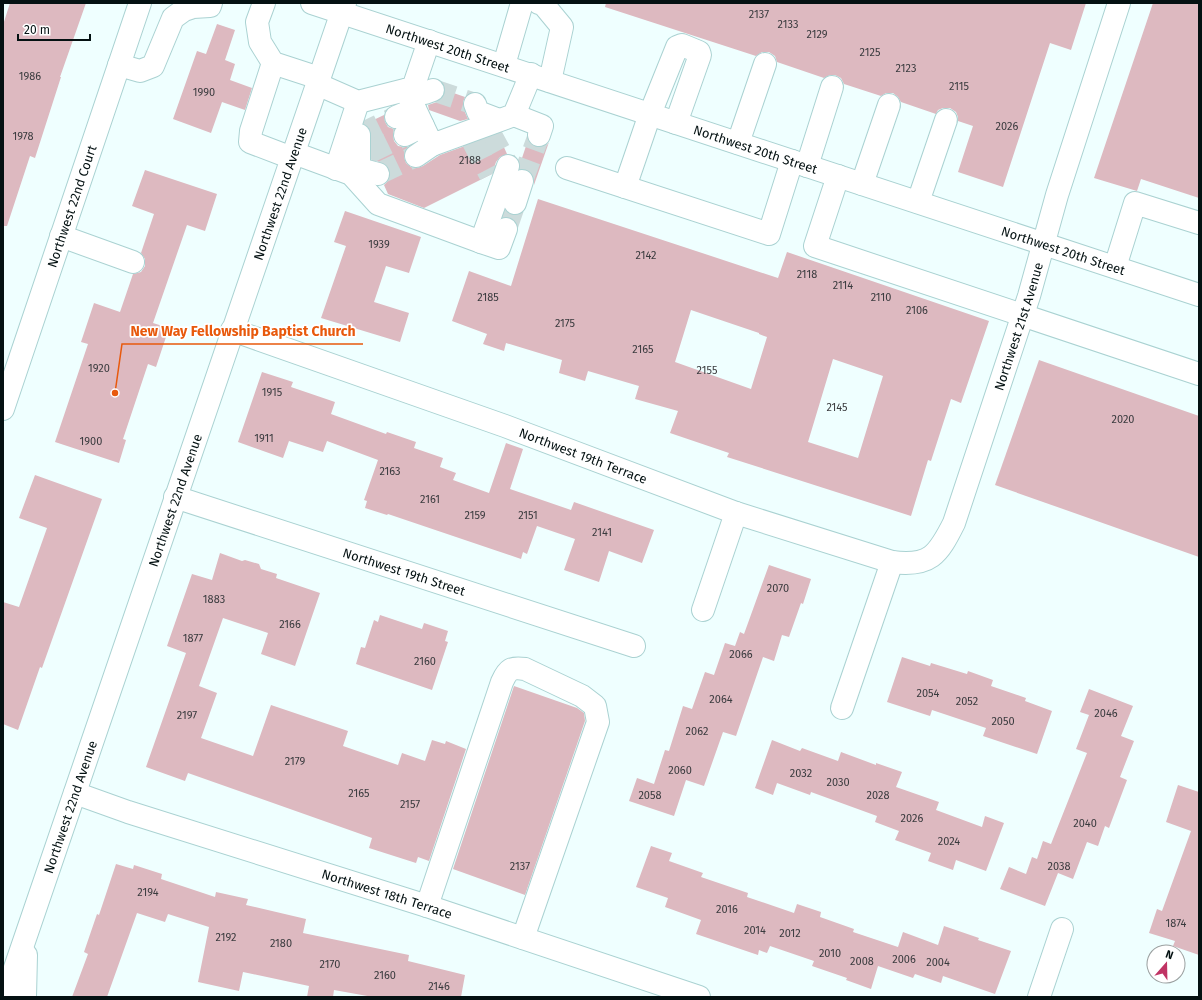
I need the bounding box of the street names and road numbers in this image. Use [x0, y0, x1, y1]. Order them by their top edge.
street label: Northwest 20th Street [384, 20, 512, 75]
street label: Northwest 20th Street [692, 122, 820, 176]
street label: Northwest 22nd Avenue [250, 125, 309, 262]
street label: Northwest 22nd Court [44, 143, 99, 269]
street label: Northwest 20th Street [1000, 223, 1127, 278]
street label: Northwest 21st Avenue [991, 261, 1046, 392]
street label: Northwest 19th Terrace [517, 425, 649, 486]
street label: Northwest 22nd Avenue [145, 432, 205, 569]
street label: Northwest 19th Street [341, 545, 468, 598]
street label: Northwest 22nd Avenue [40, 738, 100, 875]
street label: Northwest 18th Terrace [320, 866, 454, 921]

